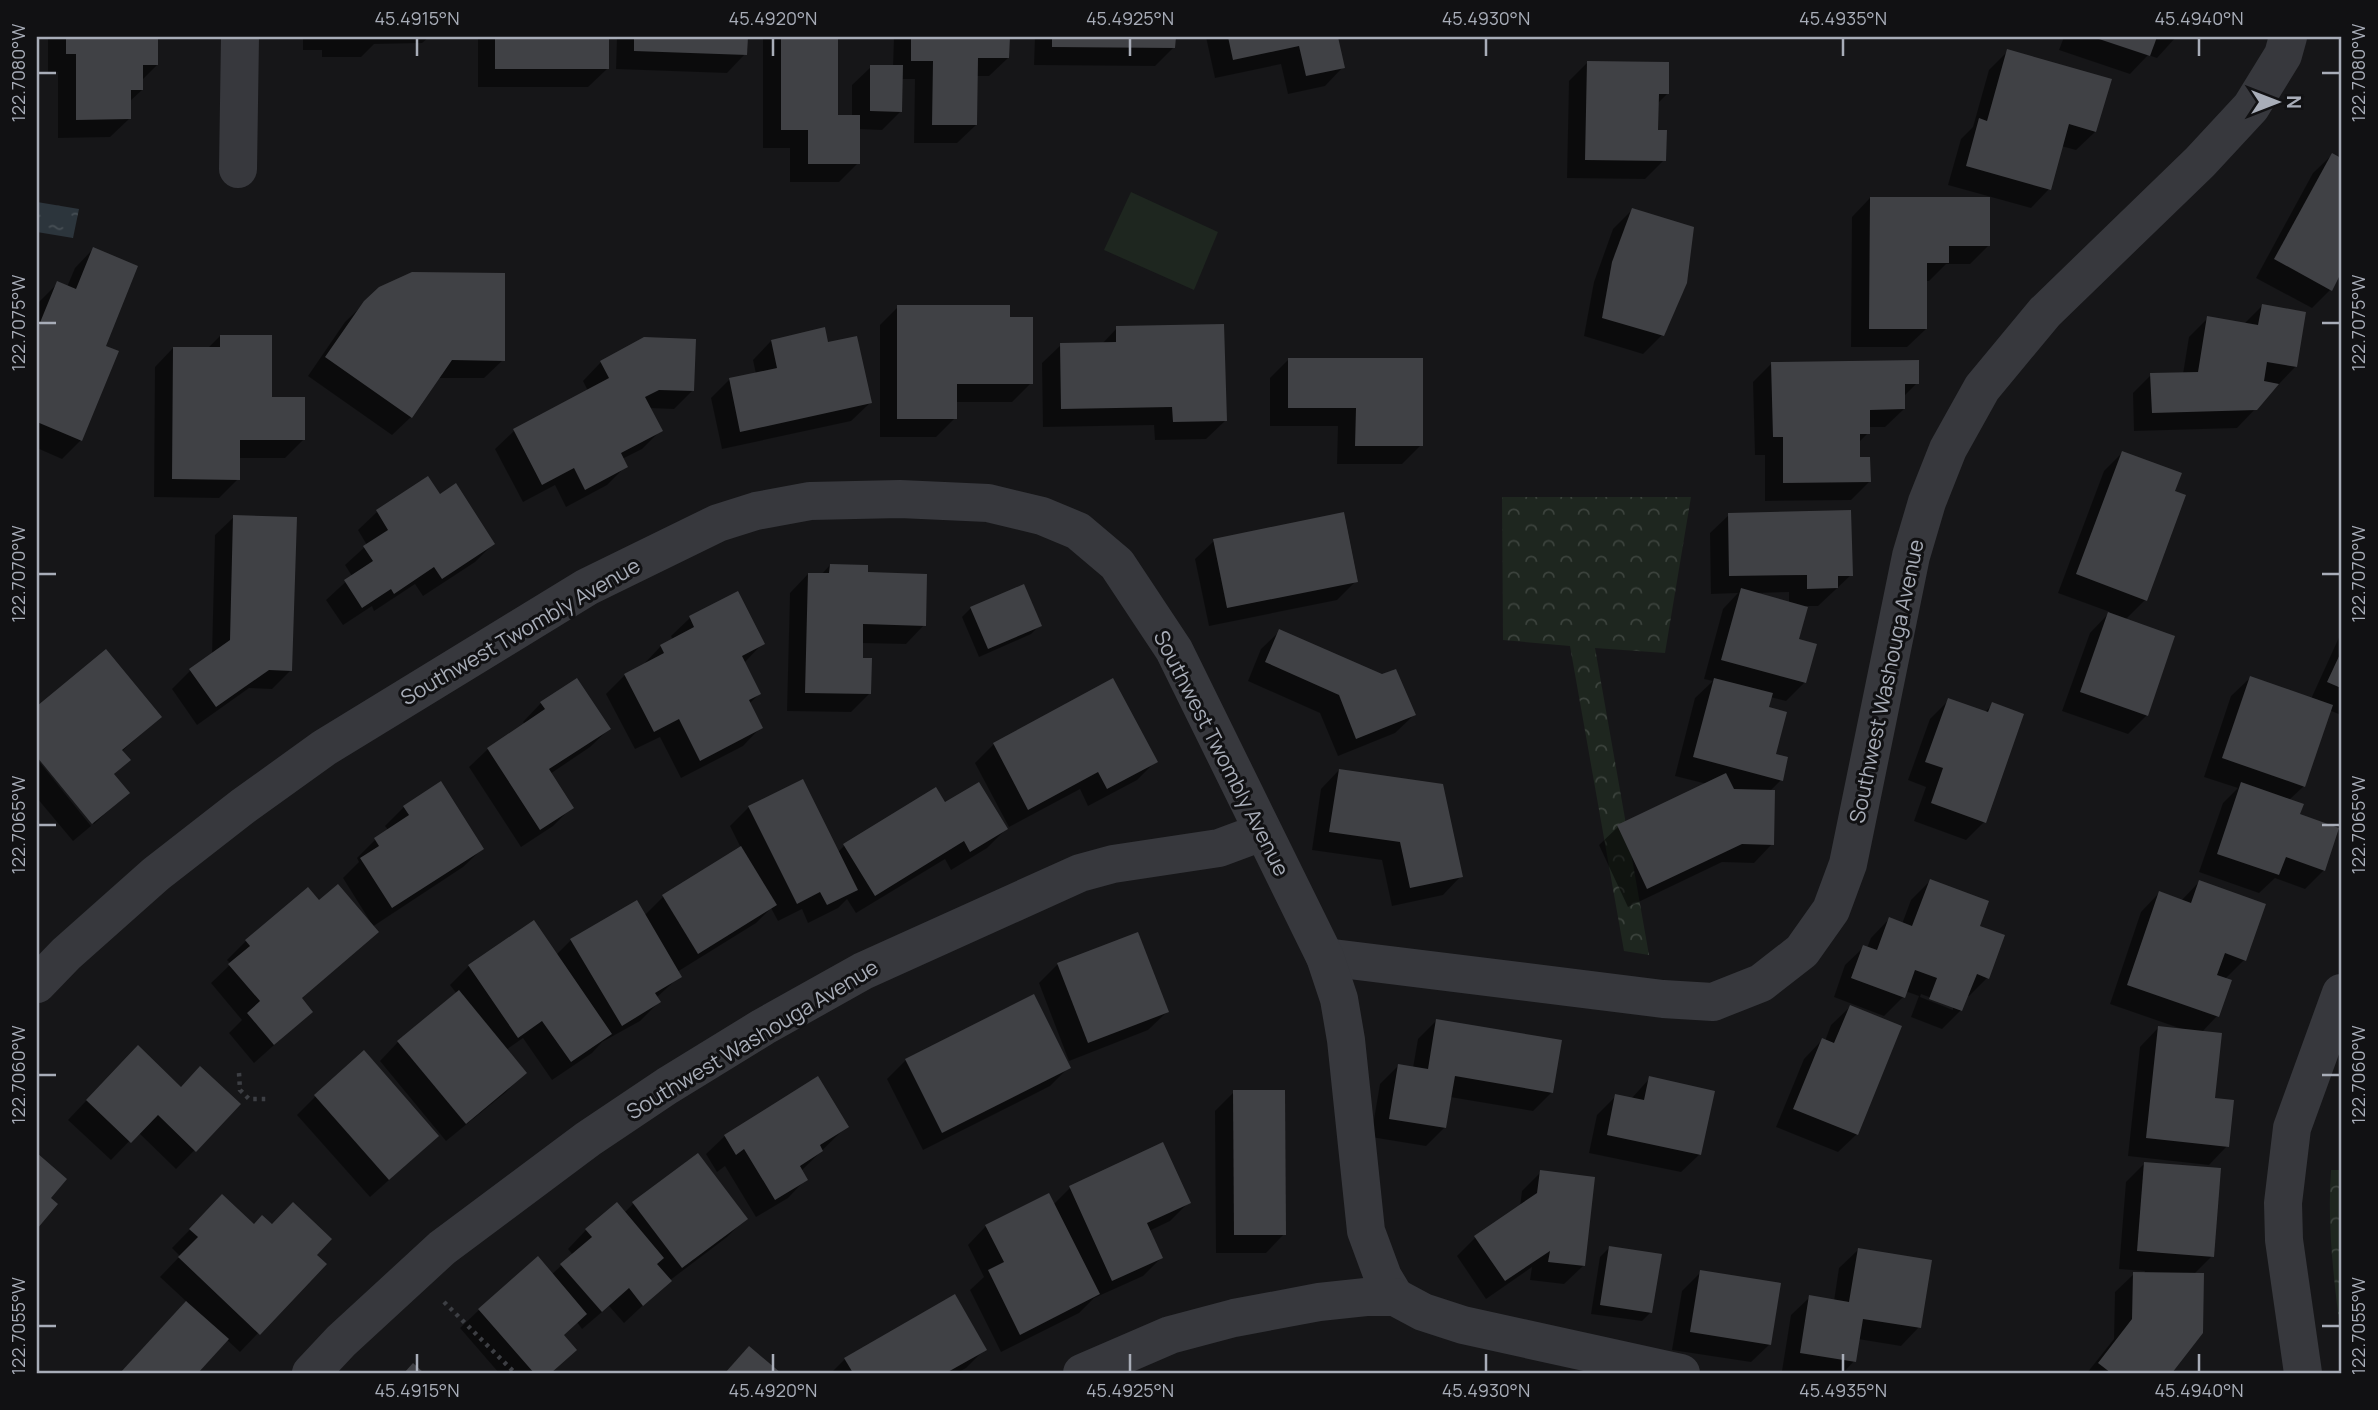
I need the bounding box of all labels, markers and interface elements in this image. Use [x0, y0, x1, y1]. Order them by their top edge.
text: 45.4915°N [374, 6, 460, 30]
text: 45.4920°N [729, 6, 817, 30]
text: 45.4925°N [1086, 6, 1174, 30]
text: 45.4930°N [1442, 6, 1530, 30]
text: 45.4935°N [1799, 6, 1887, 30]
text: 45.4940°N [2154, 6, 2244, 30]
text: 122.7080°W [6, 24, 30, 122]
text: 122.7080°W [2346, 24, 2370, 122]
north arrow [2242, 66, 2312, 136]
text: N [2281, 95, 2307, 109]
text: 122.7075°W [6, 275, 30, 371]
text: 122.7075°W [2346, 275, 2370, 371]
text: 122.7070°W [6, 525, 30, 623]
text: 122.7070°W [2346, 525, 2370, 623]
street label: Southwest Washouga Avenue [1842, 537, 1930, 825]
street label: Southwest Twombly Avenue [395, 551, 645, 711]
street label: Southwest Twombly Avenue [1148, 625, 1296, 881]
text: 122.7065°W [6, 776, 30, 874]
text: 122.7065°W [2346, 776, 2370, 874]
street label: Southwest Washouga Avenue [621, 953, 883, 1125]
text: 122.7060°W [6, 1025, 30, 1125]
text: 122.7060°W [2346, 1025, 2370, 1125]
text: 122.7055°W [6, 1277, 30, 1375]
text: 122.7055°W [2346, 1277, 2370, 1375]
text: 45.4915°N [374, 1378, 460, 1402]
text: 45.4920°N [729, 1378, 817, 1402]
text: 45.4925°N [1086, 1378, 1174, 1402]
text: 45.4930°N [1442, 1378, 1530, 1402]
text: 45.4935°N [1799, 1378, 1887, 1402]
text: 45.4940°N [2154, 1378, 2244, 1402]

